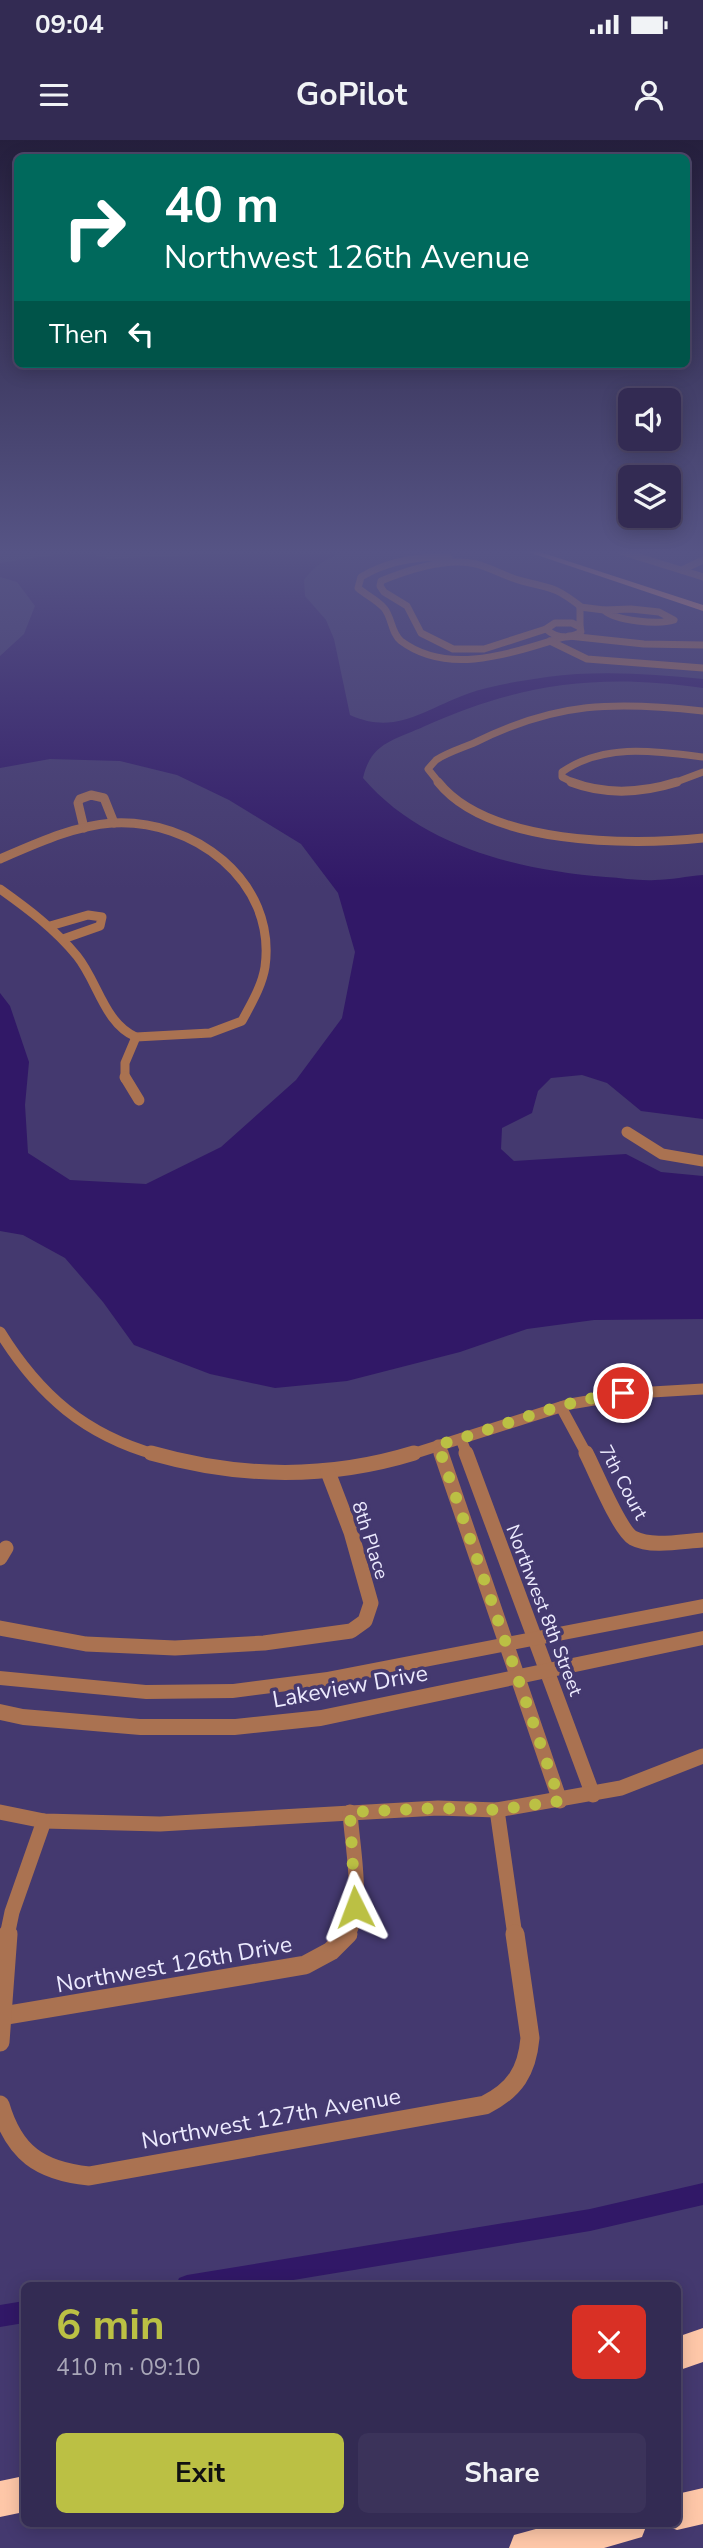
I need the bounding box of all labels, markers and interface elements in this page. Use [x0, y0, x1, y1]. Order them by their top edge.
text: 09:04 [35, 7, 104, 42]
text: GoPilot [296, 73, 407, 116]
icon: menu [35, 76, 73, 114]
icon: person [630, 76, 668, 114]
text: 40 m [164, 172, 279, 239]
icon: right [49, 182, 140, 273]
text: Northwest 126th Avenue [164, 236, 529, 279]
icon: left [122, 315, 160, 353]
text: Then [49, 317, 108, 352]
map controls [618, 388, 681, 528]
button: sound [618, 388, 681, 451]
button: layers [618, 465, 681, 528]
pin [593, 1363, 653, 1423]
icon: arrive [604, 1374, 642, 1412]
street label: 7th Court [593, 1441, 654, 1525]
street label: 8th Place [345, 1498, 395, 1582]
street label: Northwest 8th Street [499, 1521, 589, 1700]
street label: Lakeview Drive [270, 1658, 430, 1715]
position arrow [318, 1870, 392, 1944]
street label: Northwest 126th Drive [54, 1928, 294, 2001]
street label: Northwest 127th Avenue [139, 2080, 403, 2157]
text: 6 min [56, 2297, 165, 2354]
button: close [572, 2305, 646, 2379]
text: 410 m · 09:10 [56, 2352, 201, 2383]
button: Exit [56, 2433, 344, 2513]
button: Share [358, 2433, 646, 2513]

